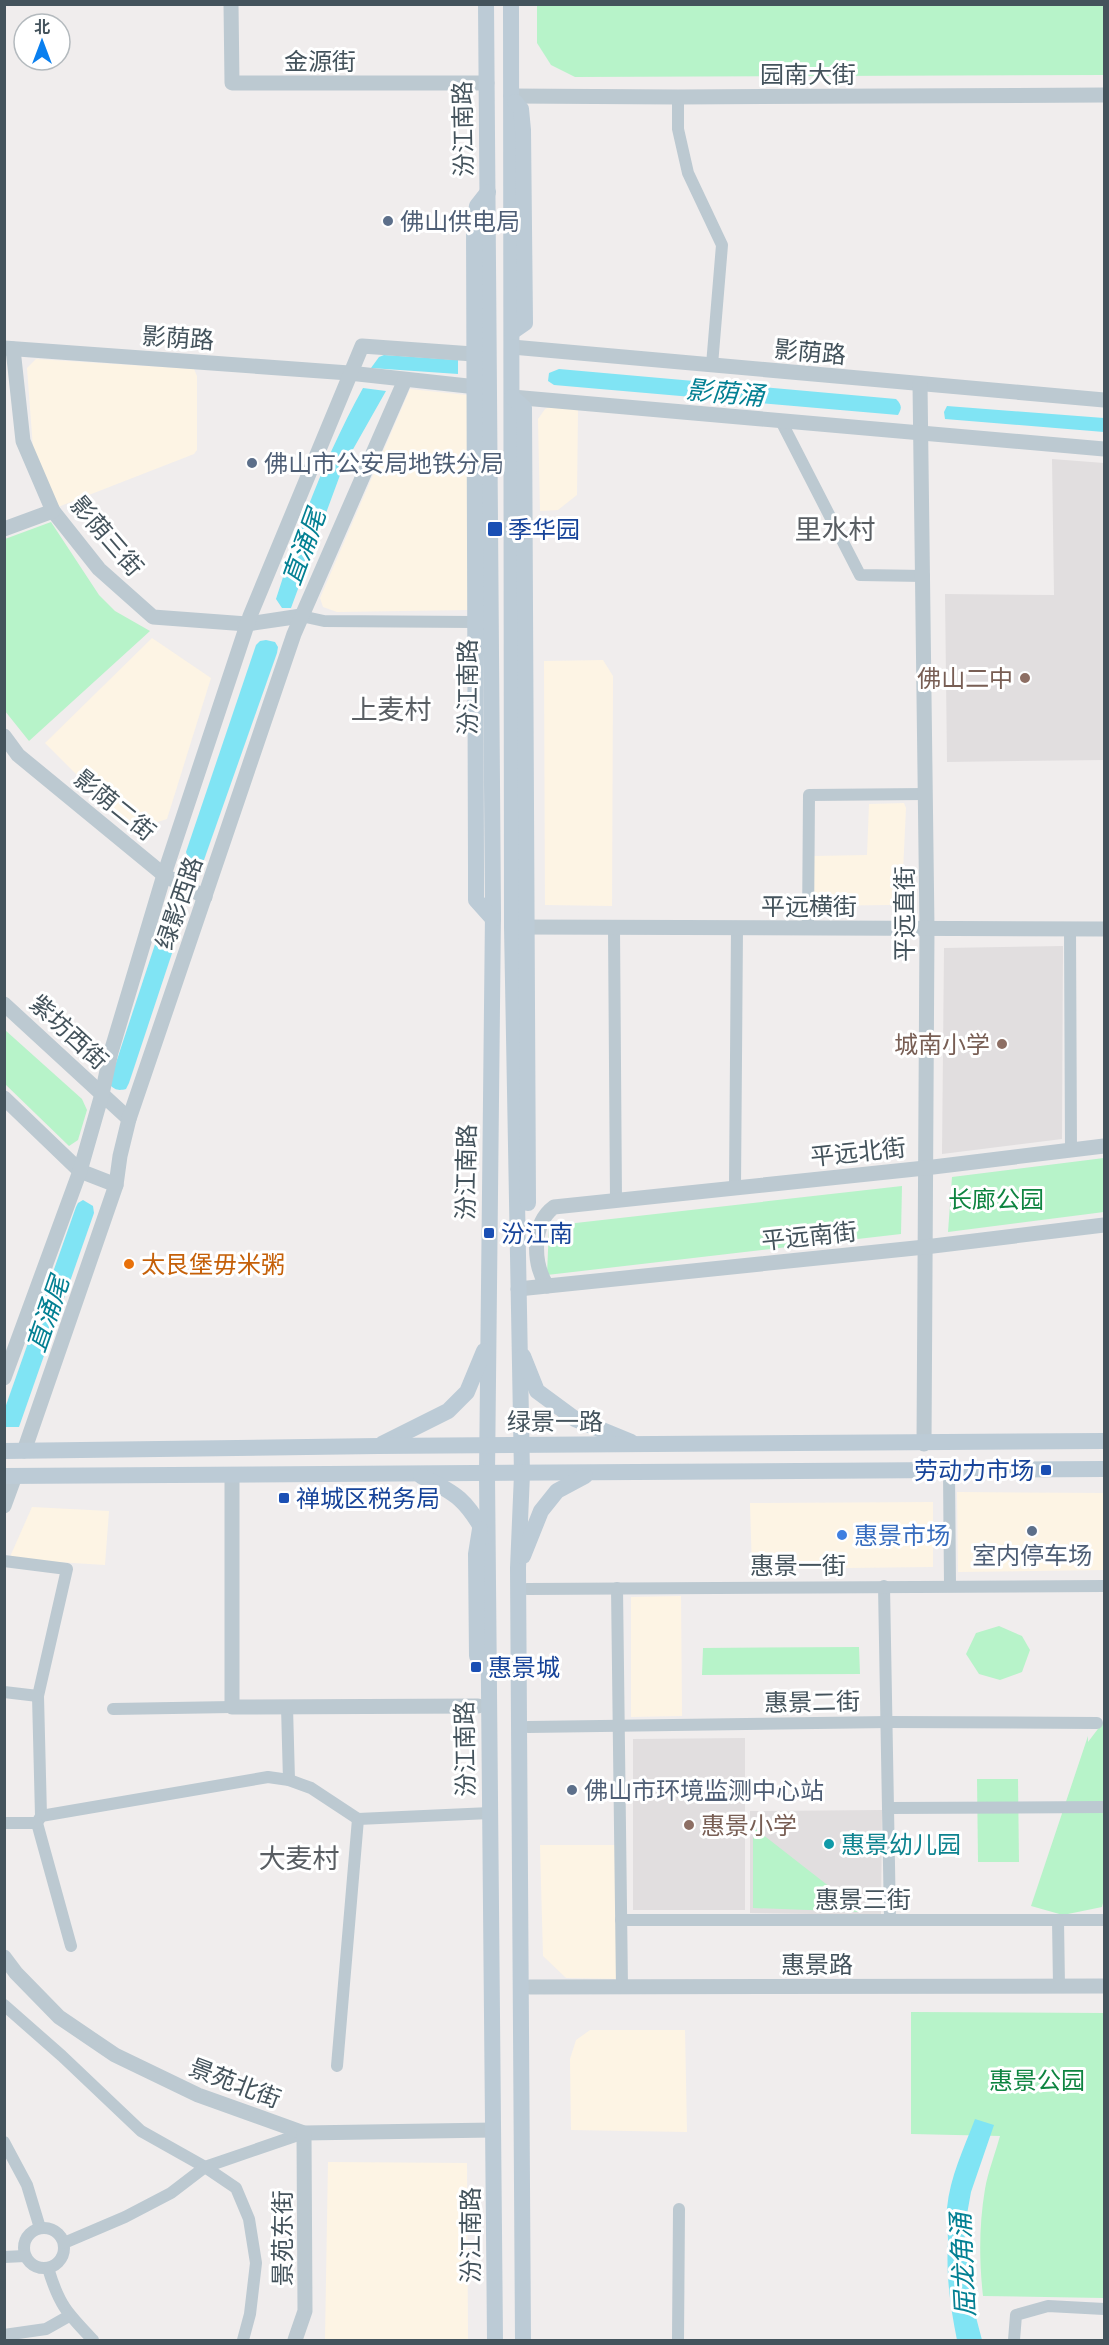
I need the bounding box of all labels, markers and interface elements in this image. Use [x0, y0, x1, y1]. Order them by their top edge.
north arrow [12, 12, 72, 72]
text: 北 [34, 16, 50, 39]
street label: 金源街 [284, 44, 356, 79]
street label: 园南大街 [760, 57, 856, 92]
street label: 汾江南路 [445, 81, 481, 177]
place label: 佛山供电局 [400, 204, 520, 239]
marker: 佛山供电局 [381, 214, 395, 228]
street label: 影荫路 [141, 318, 215, 358]
street label: 影荫路 [773, 331, 847, 373]
water label: 影荫涌 [684, 371, 768, 416]
place label: 佛山市公安局地铁分局 [264, 446, 504, 481]
marker: 佛山市公安局地铁分局 [245, 456, 259, 470]
street label: 影荫三街 [62, 488, 152, 584]
water label: 直涌尾 [273, 501, 336, 590]
district label: 里水村 [795, 510, 876, 549]
place label: 季华园 [508, 512, 580, 547]
marker: 季华园 [486, 520, 504, 538]
street label: 汾江南路 [450, 639, 485, 735]
place label: 佛山二中 [917, 661, 1013, 696]
marker: 佛山二中 [1018, 671, 1032, 685]
district label: 上麦村 [351, 690, 432, 729]
street label: 影荫二街 [67, 761, 163, 849]
street label: 绿影西路 [147, 852, 211, 954]
street label: 平远直街 [887, 866, 922, 962]
street label: 平远横街 [761, 889, 857, 924]
street label: 紫坊西街 [22, 986, 116, 1078]
place label: 城南小学 [894, 1027, 990, 1062]
marker: 城南小学 [995, 1037, 1009, 1051]
street label: 汾江南路 [448, 1124, 484, 1220]
street label: 平远北街 [808, 1130, 908, 1174]
park label: 长廊公园 [948, 1182, 1044, 1217]
street label: 平远南街 [759, 1214, 859, 1258]
place label: 汾江南 [501, 1216, 573, 1251]
marker: 汾江南 [482, 1226, 496, 1240]
place label: 太艮堡毋米粥 [141, 1247, 285, 1282]
marker: 太艮堡毋米粥 [122, 1257, 136, 1271]
water label: 直涌尾 [17, 1268, 80, 1357]
street label: 绿景一路 [507, 1404, 603, 1439]
place label: 劳动力市场 [914, 1453, 1034, 1488]
marker: 劳动力市场 [1039, 1463, 1053, 1477]
place label: 禅城区税务局 [296, 1481, 440, 1516]
marker: 禅城区税务局 [277, 1491, 291, 1505]
place label: 惠景市场 [854, 1518, 950, 1553]
marker: 室内停车场 [1025, 1524, 1039, 1538]
marker: 惠景市场 [835, 1528, 849, 1542]
place label: 室内停车场 [972, 1538, 1092, 1573]
street label: 惠景一街 [750, 1548, 846, 1583]
place label: 惠景城 [488, 1650, 560, 1685]
marker: 惠景城 [469, 1660, 483, 1674]
street label: 惠景二街 [764, 1684, 860, 1720]
street label: 汾江南路 [447, 1701, 483, 1797]
place label: 佛山市环境监测中心站 [584, 1773, 824, 1808]
marker: 佛山市环境监测中心站 [565, 1783, 579, 1797]
place label: 惠景小学 [701, 1808, 797, 1843]
marker: 惠景小学 [682, 1818, 696, 1832]
place label: 惠景幼儿园 [841, 1827, 961, 1862]
marker: 惠景幼儿园 [822, 1837, 836, 1851]
district label: 大麦村 [259, 1839, 340, 1878]
street label: 惠景三街 [815, 1882, 911, 1917]
street label: 惠景路 [781, 1947, 853, 1982]
street label: 景苑北街 [184, 2049, 286, 2117]
park label: 惠景公园 [989, 2063, 1085, 2098]
street label: 汾江南路 [453, 2187, 488, 2283]
street label: 景苑东街 [265, 2190, 300, 2286]
water label: 屈龙角涌 [941, 2209, 985, 2318]

